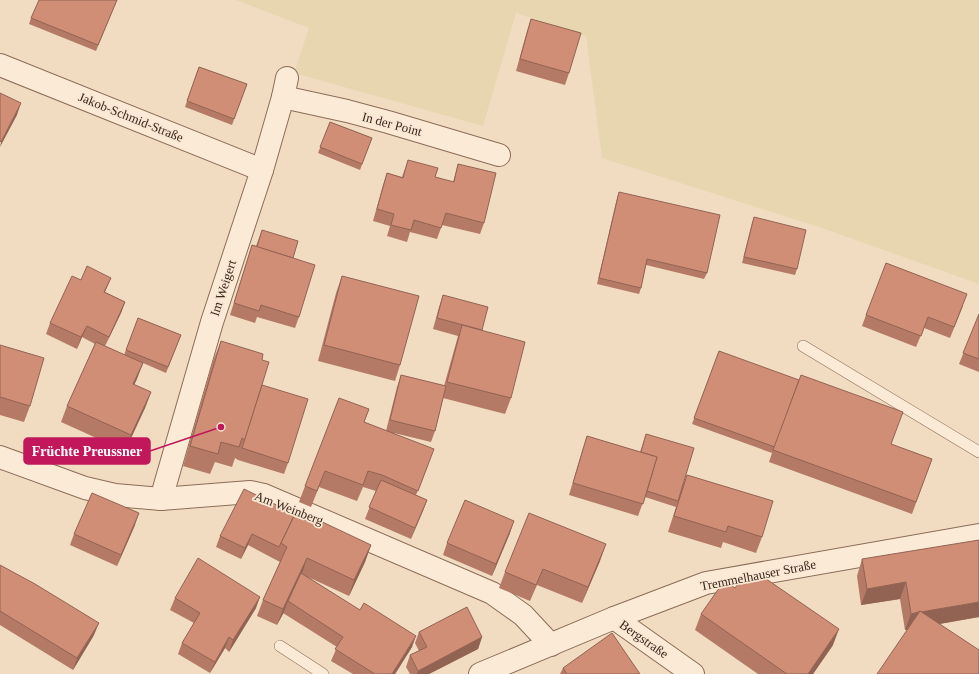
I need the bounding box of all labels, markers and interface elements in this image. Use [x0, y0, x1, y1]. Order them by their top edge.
street label: Jakob-Schmid-Straße [76, 89, 186, 145]
street label: In der Point [360, 109, 424, 139]
street label: Im Weigert [207, 258, 239, 318]
callout: Früchte Preussner [24, 438, 150, 464]
text: Früchte Preussner [32, 444, 142, 459]
street label: Am Weinberg [252, 488, 326, 528]
street label: Tremmelhauser Straße [699, 556, 817, 594]
street label: Bergstraße [617, 617, 671, 661]

